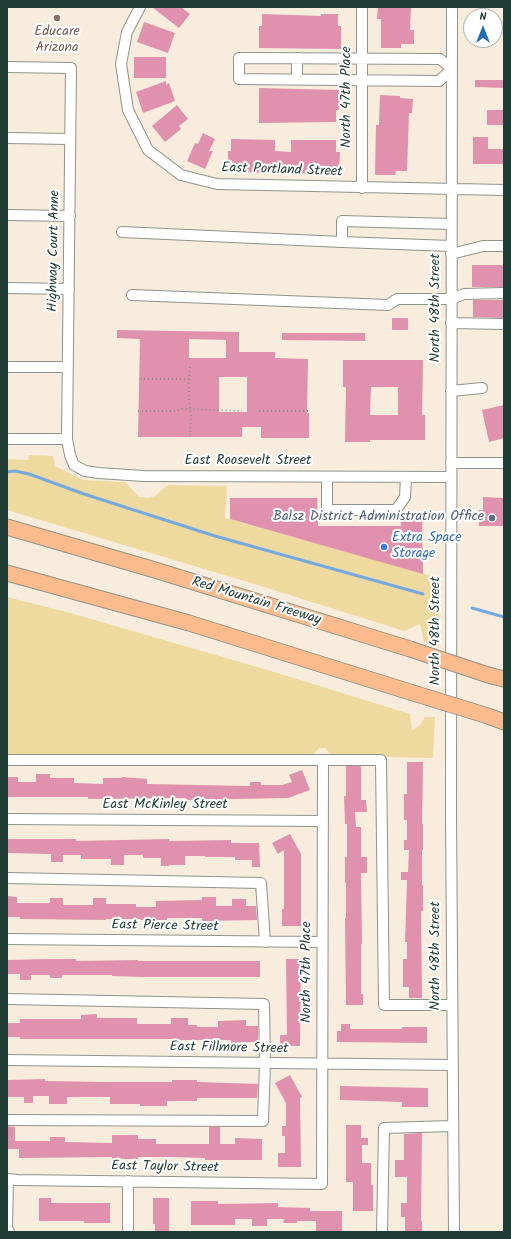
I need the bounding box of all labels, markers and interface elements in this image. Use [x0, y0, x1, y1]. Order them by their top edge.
north arrow [463, 8, 503, 48]
text: N [480, 8, 486, 26]
marker: Educare Arizona [52, 13, 62, 23]
place label: Educare Arizona [34, 25, 80, 58]
street label: North 47th Place [340, 46, 356, 148]
street label: East Portland Street [221, 160, 343, 182]
street label: Highway Court Anne [46, 190, 64, 312]
street label: North 48th Street [429, 253, 445, 363]
street label: East Roosevelt Street [184, 454, 312, 470]
place label: Balsz District Administration Office [273, 510, 484, 526]
marker: Balsz District Administration Office [487, 513, 497, 523]
place label: Extra Space Storage [392, 531, 462, 564]
marker: Extra Space Storage [379, 542, 389, 552]
street label: Red Mountain Freeway [189, 574, 323, 630]
street label: North 48th Street [429, 576, 445, 686]
street label: East McKinley Street [102, 798, 228, 814]
street label: North 48th Street [429, 901, 445, 1011]
street label: East Pierce Street [111, 918, 219, 936]
street label: North 47th Place [300, 921, 316, 1023]
street label: East Fillmore Street [169, 1040, 289, 1058]
street label: East Taylor Street [111, 1159, 219, 1177]

